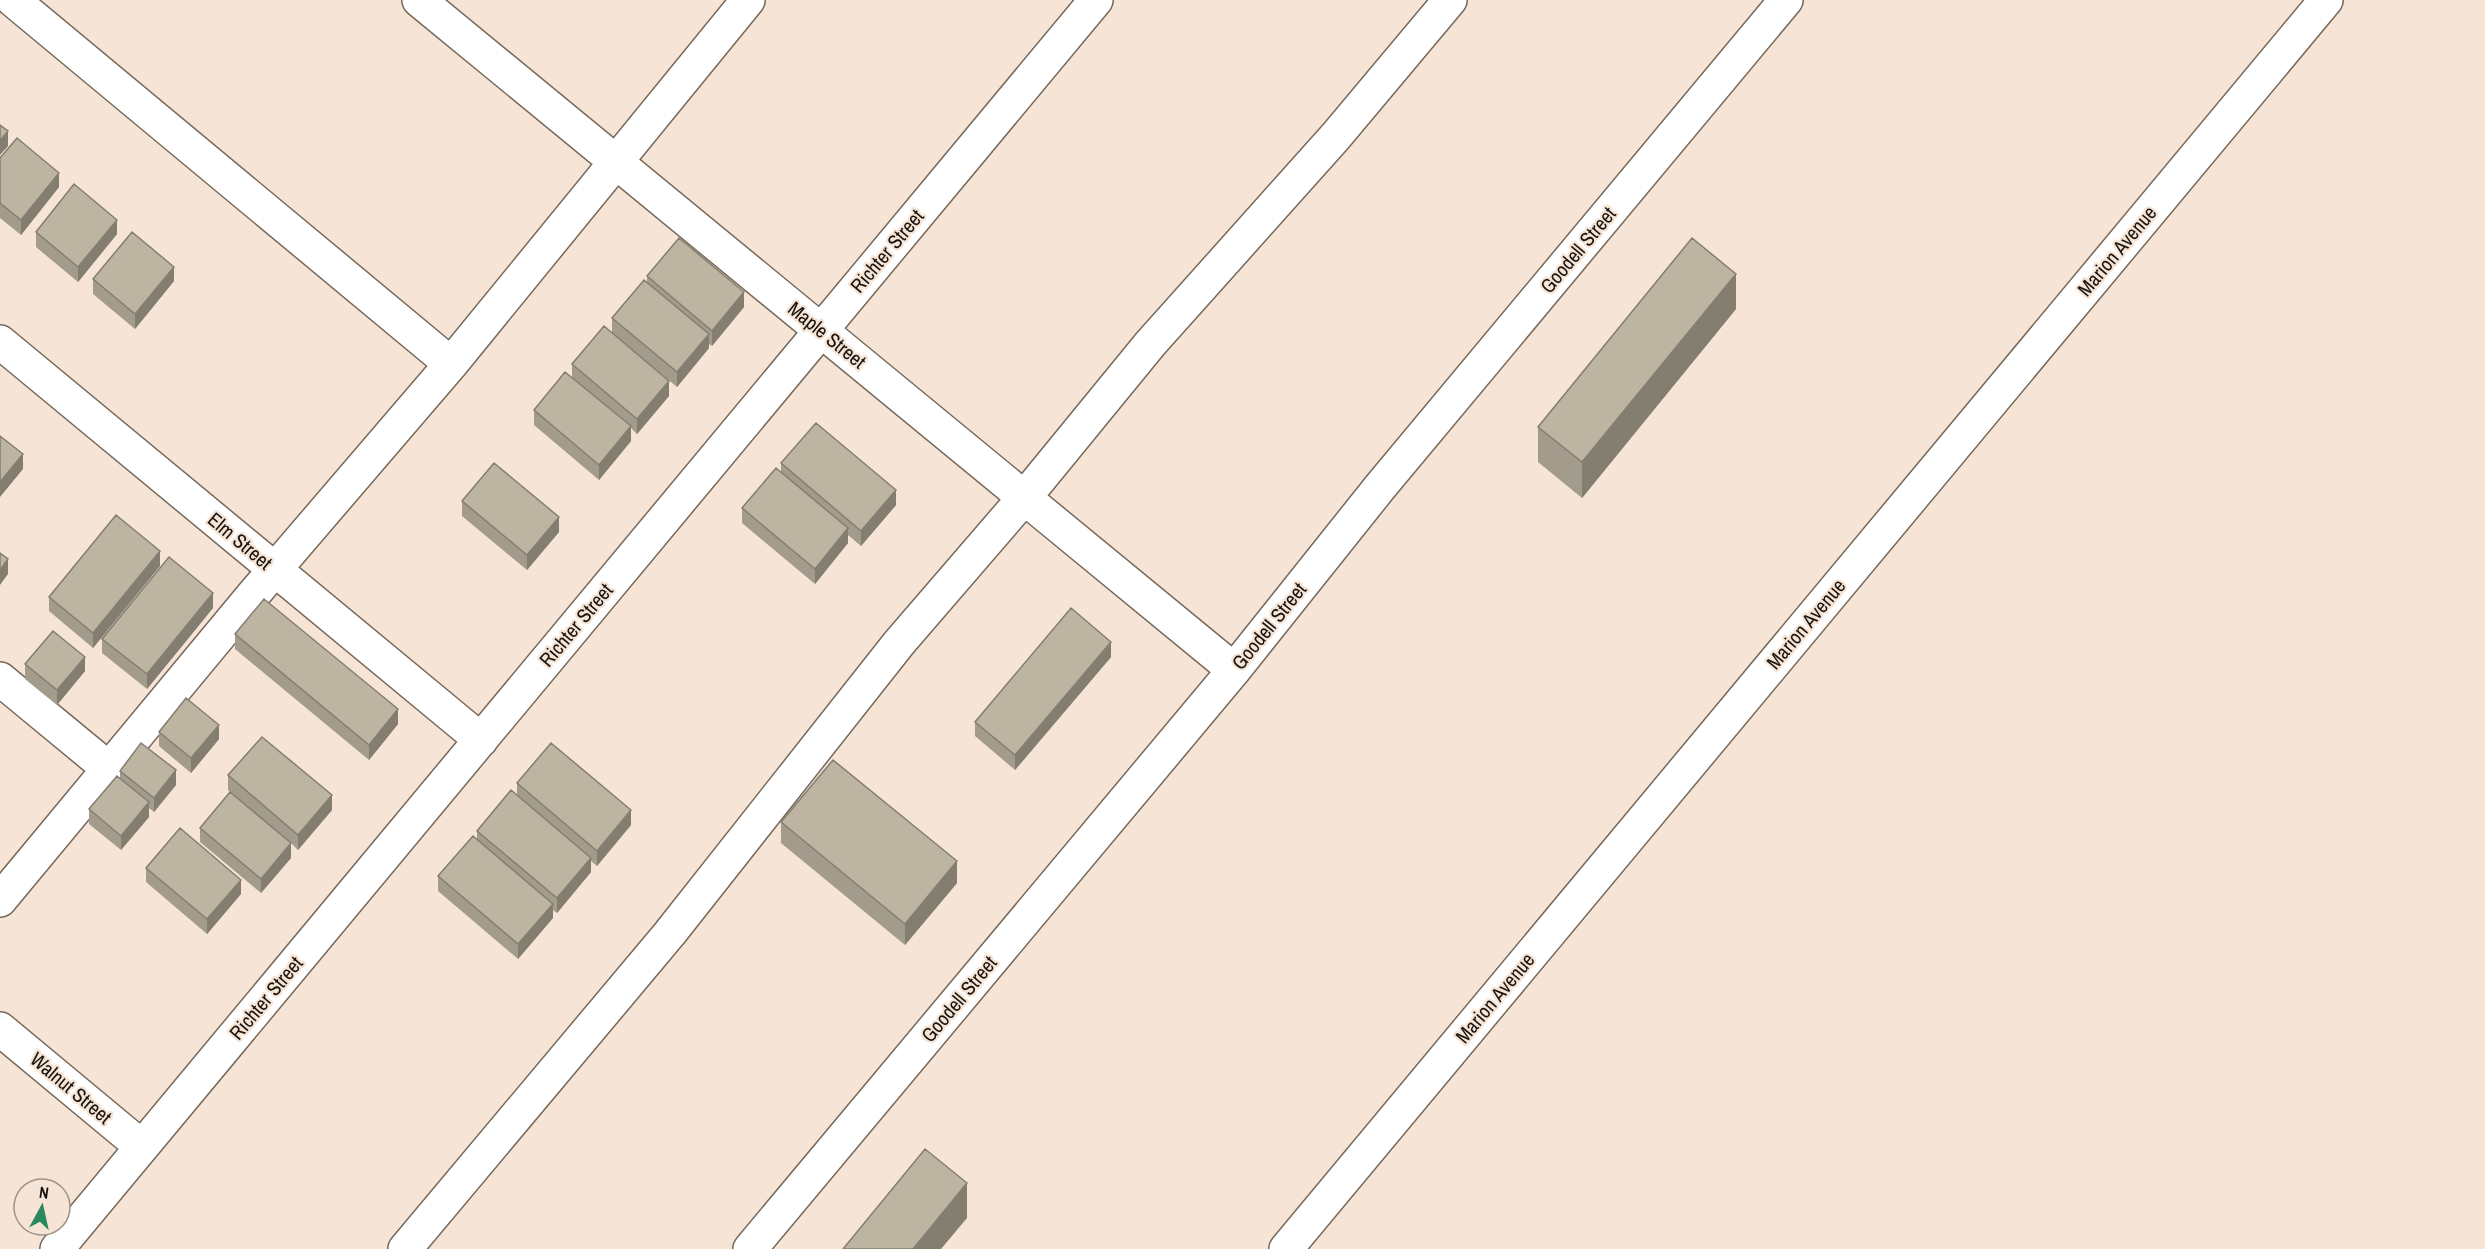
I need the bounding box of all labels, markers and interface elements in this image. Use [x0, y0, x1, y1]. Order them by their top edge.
street label: Marion Avenue [2071, 200, 2162, 302]
street label: Goodell Street [1534, 201, 1622, 299]
street label: Richter Street [844, 203, 930, 298]
street label: Maple Street [783, 295, 872, 375]
street label: Elm Street [202, 506, 279, 576]
street label: Marion Avenue [1760, 573, 1851, 675]
street label: Goodell Street [1225, 576, 1312, 675]
street label: Richter Street [533, 577, 619, 672]
street label: Marion Avenue [1449, 947, 1540, 1049]
street label: Richter Street [223, 950, 309, 1045]
street label: Goodell Street [915, 950, 1003, 1048]
street label: Walnut Street [25, 1046, 118, 1130]
north arrow [12, 1177, 72, 1237]
text: N [38, 1181, 50, 1204]

